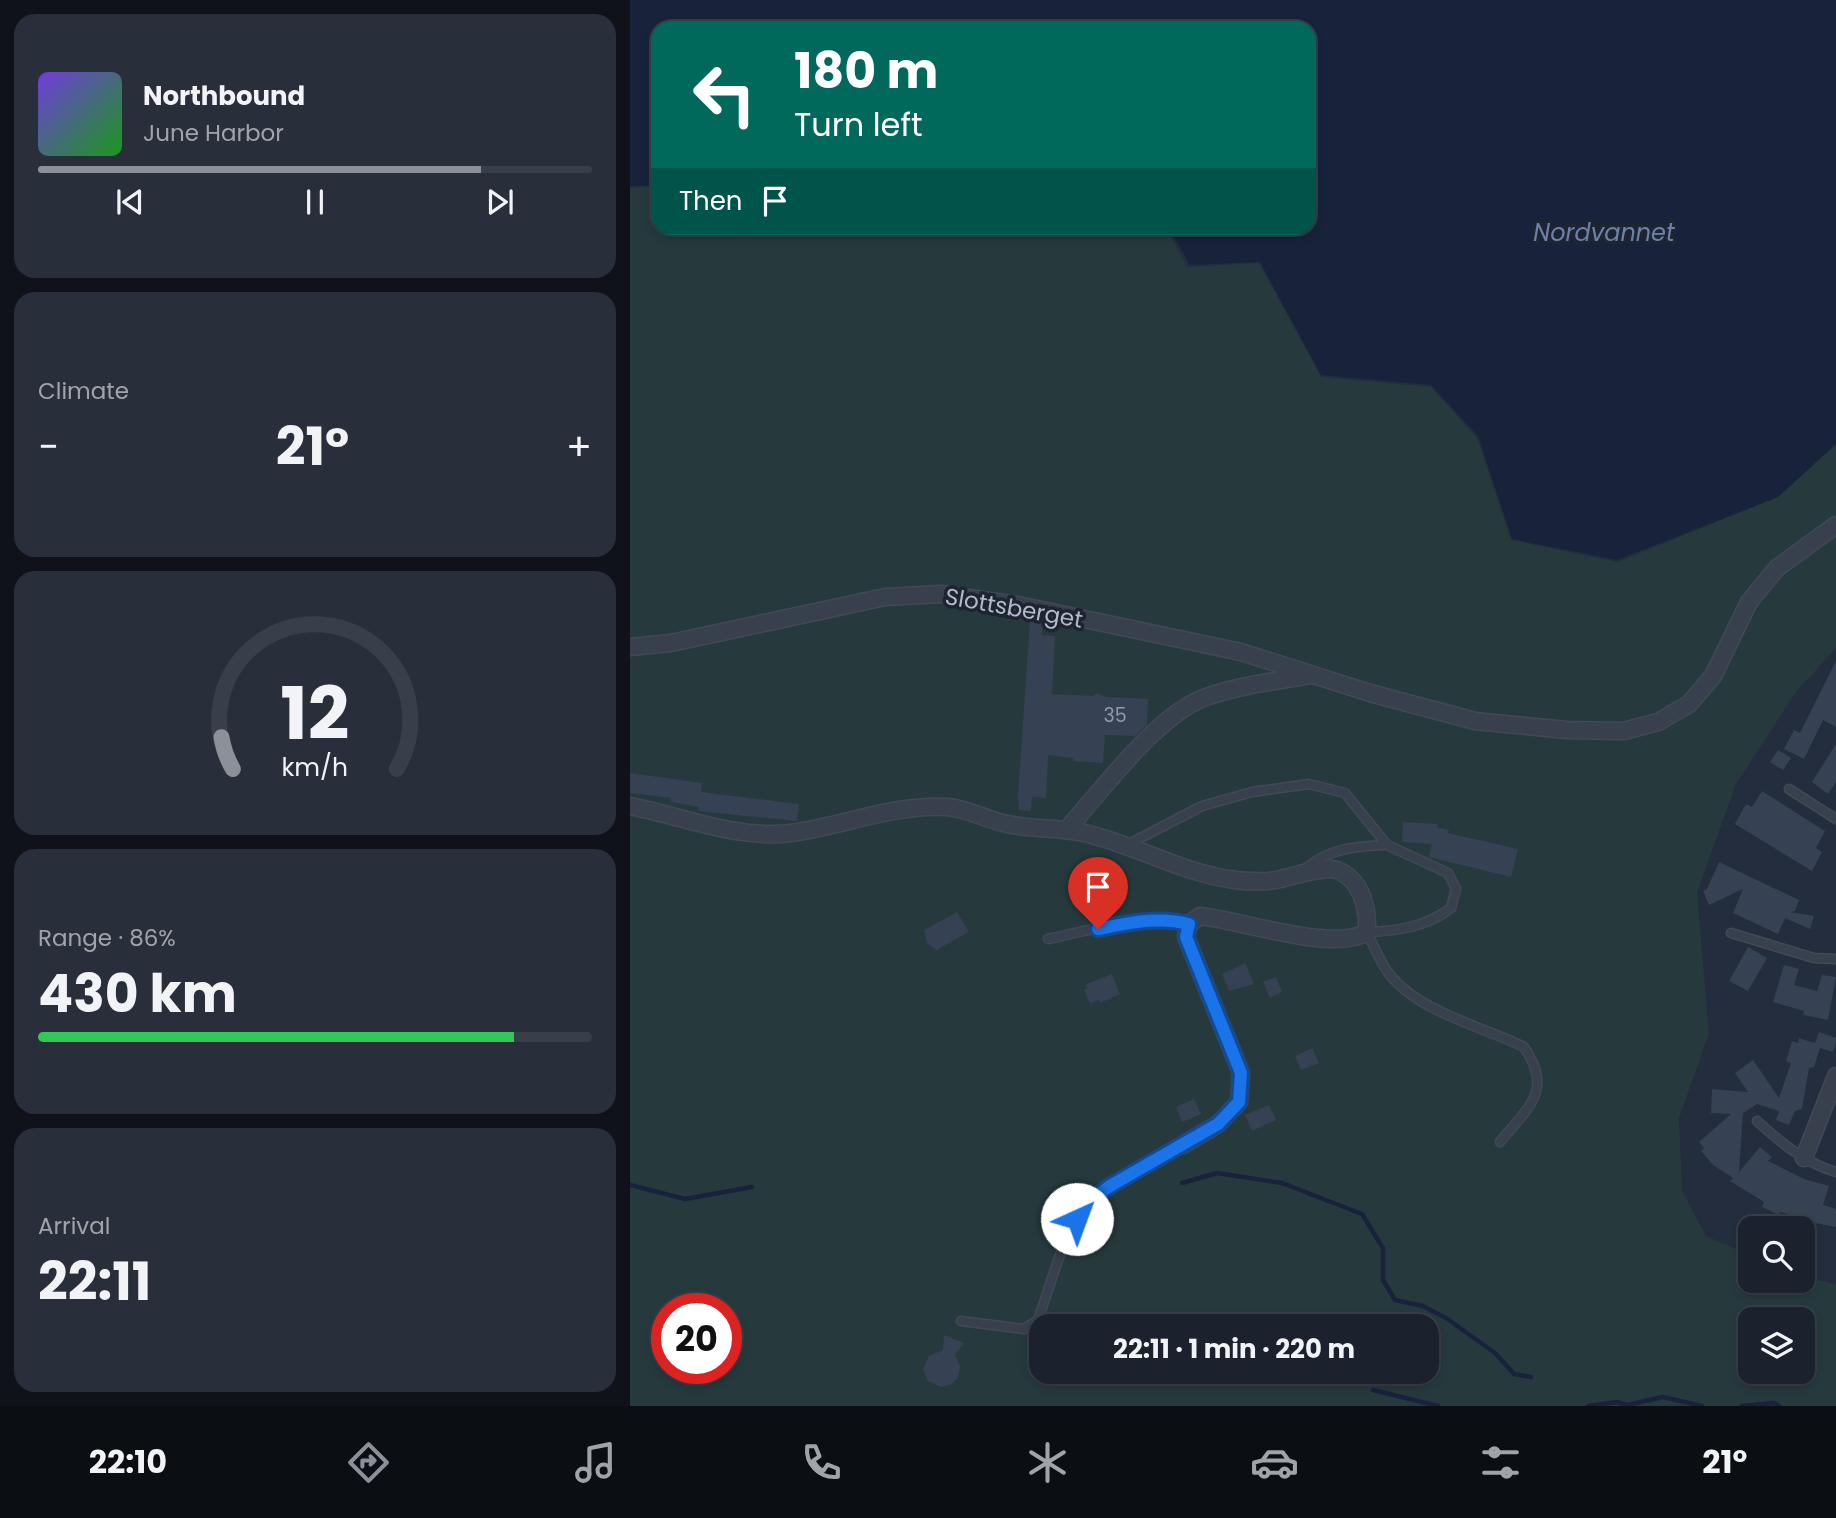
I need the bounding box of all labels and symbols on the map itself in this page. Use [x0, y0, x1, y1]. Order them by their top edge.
water label: Nordvannet [1533, 216, 1676, 249]
street label: Slottsberget [943, 580, 1085, 636]
house number: 35 [1103, 702, 1127, 729]
pin [1068, 857, 1128, 929]
position arrow [1040, 1182, 1114, 1256]
speed limit sign: 20 [651, 1293, 742, 1384]

